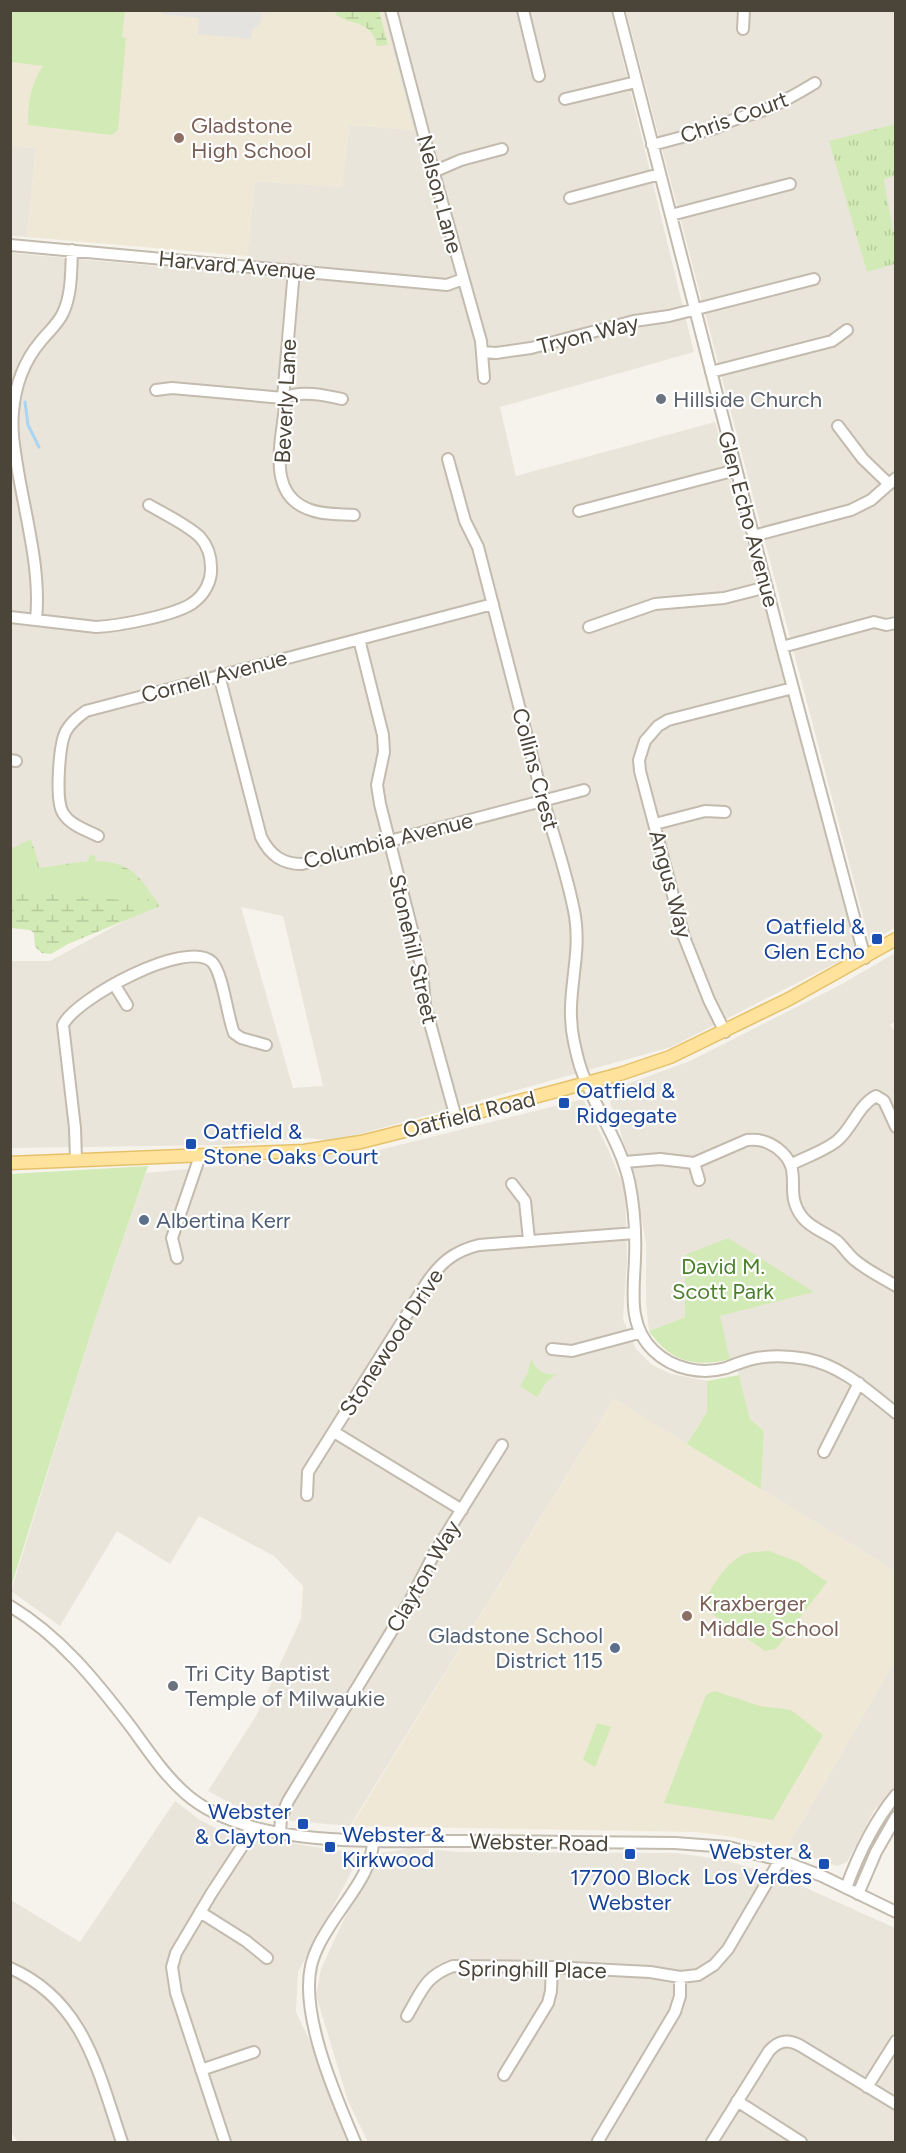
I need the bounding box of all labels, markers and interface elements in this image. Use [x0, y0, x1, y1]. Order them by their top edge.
street label: Chris Court [676, 85, 792, 149]
place label: Gladstone High School [191, 112, 311, 164]
marker: Gladstone High School [172, 131, 186, 145]
street label: Nelson Lane [411, 132, 468, 256]
street label: Harvard Avenue [157, 245, 317, 286]
street label: Tryon Way [535, 309, 642, 360]
street label: Beverly Lane [269, 338, 302, 464]
place label: Hillside Church [673, 386, 822, 413]
marker: Hillside Church [654, 392, 668, 406]
street label: Glen Echo Avenue [712, 428, 785, 610]
street label: Cornell Avenue [138, 644, 290, 709]
street label: Collins Crest [506, 705, 565, 833]
street label: Columbia Avenue [301, 806, 476, 875]
street label: Angus Way [643, 827, 698, 942]
street label: Stonehill Street [383, 872, 444, 1027]
place label: Oatfield & Glen Echo [764, 913, 865, 965]
marker: Oatfield & Glen Echo [870, 932, 884, 946]
place label: Oatfield & Ridgegate [576, 1077, 677, 1129]
street label: Oatfield Road [400, 1085, 538, 1144]
marker: Oatfield & Ridgegate [557, 1096, 571, 1110]
place label: Oatfield & Stone Oaks Court [203, 1118, 379, 1170]
marker: Oatfield & Stone Oaks Court [184, 1137, 198, 1151]
place label: Albertina Kerr [156, 1207, 291, 1234]
marker: Albertina Kerr [137, 1213, 151, 1227]
park label: David M. Scott Park [672, 1253, 774, 1305]
street label: Stonewood Drive [334, 1264, 449, 1421]
street label: Clayton Way [381, 1515, 467, 1637]
place label: Kraxberger Middle School [699, 1590, 839, 1642]
marker: Kraxberger Middle School [680, 1609, 694, 1623]
place label: Gladstone School District 115 [428, 1622, 603, 1674]
marker: Gladstone School District 115 [608, 1641, 622, 1655]
place label: Tri City Baptist Temple of Milwaukie [185, 1660, 385, 1712]
marker: Tri City Baptist Temple of Milwaukie [166, 1679, 180, 1693]
place label: Webster & Clayton [195, 1798, 292, 1850]
marker: Webster & Clayton [296, 1817, 310, 1831]
place label: Webster & Kirkwood [342, 1821, 445, 1873]
street label: Webster Road [469, 1828, 609, 1857]
place label: Webster & Los Verdes [703, 1838, 812, 1890]
marker: Webster & Kirkwood [323, 1840, 337, 1854]
marker: 17700 Block Webster [623, 1847, 637, 1861]
marker: Webster & Los Verdes [817, 1857, 831, 1871]
place label: 17700 Block Webster [570, 1864, 690, 1916]
street label: Springhill Place [457, 1955, 607, 1984]

